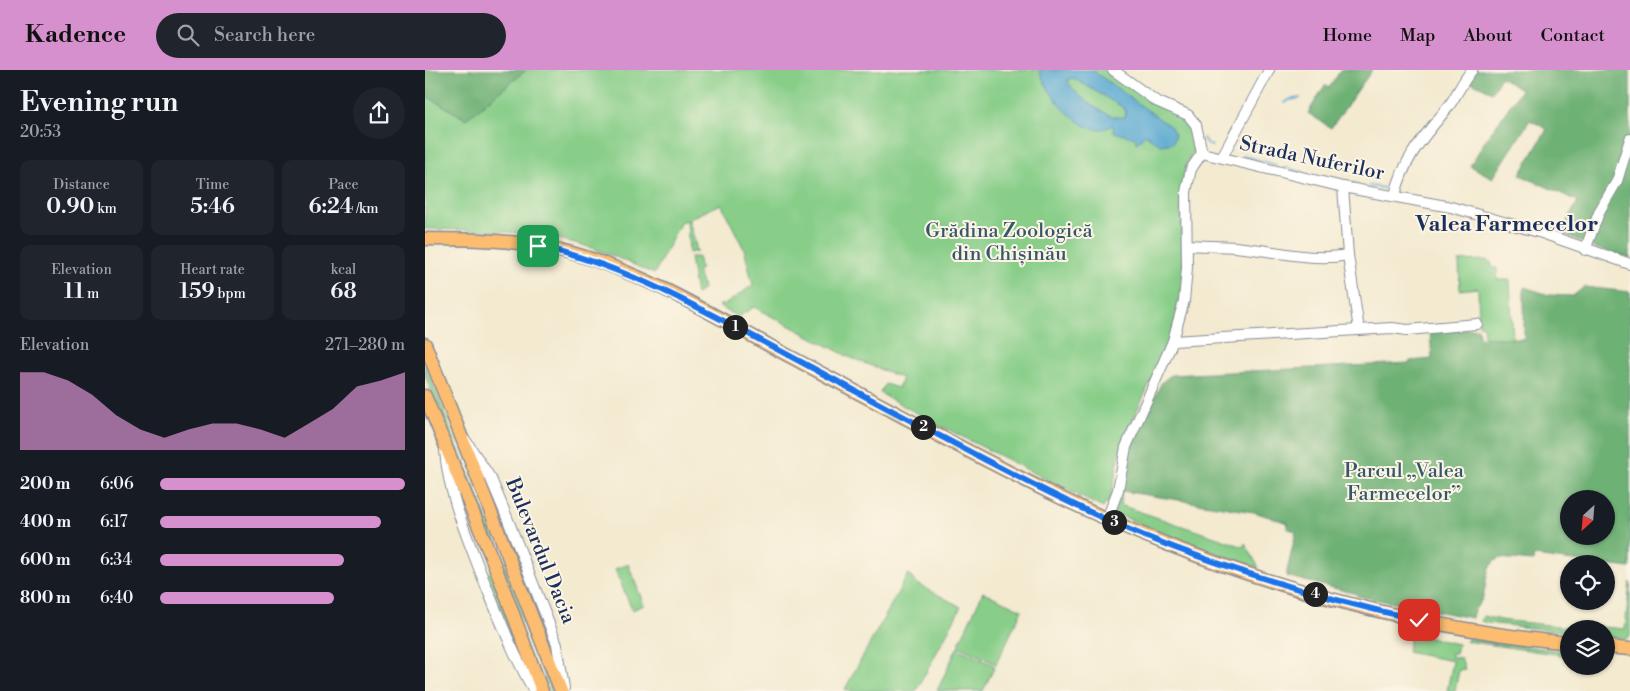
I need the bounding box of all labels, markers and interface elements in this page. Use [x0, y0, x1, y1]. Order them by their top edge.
search box [156, 13, 506, 58]
text: Kadence [25, 20, 126, 50]
icon: search [174, 21, 202, 49]
text: Search here [214, 23, 315, 47]
text: Home [1323, 24, 1372, 47]
text: Map [1400, 24, 1436, 47]
text: About [1464, 24, 1513, 47]
text: Contact [1541, 24, 1605, 47]
text: Evening run [20, 85, 179, 120]
button: share [353, 87, 405, 139]
text: 20:53 [20, 122, 61, 142]
street label: Strada Nuferilor [1237, 131, 1387, 187]
text: Distance [53, 176, 110, 194]
text: Time [196, 176, 229, 194]
text: Pace [328, 176, 359, 194]
text: 0.90 [46, 194, 94, 220]
text: 5:46 [190, 194, 235, 220]
text: 6:24 [308, 194, 353, 220]
text: km [94, 200, 117, 218]
text: /km [353, 200, 379, 218]
district label: Valea Farmecelor [1415, 211, 1598, 238]
park label: Grădina Zoologică din Chișinău [925, 219, 1094, 267]
pin [517, 225, 559, 267]
icon: arrive [524, 232, 552, 260]
text: Elevation [51, 261, 112, 279]
text: Heart rate [180, 261, 245, 279]
text: kcal [331, 261, 356, 279]
text: 11 [64, 279, 84, 305]
text: 159 [179, 279, 215, 305]
text: 68 [330, 279, 357, 305]
text: m [84, 285, 99, 303]
text: bpm [215, 285, 246, 303]
pin: 1 [723, 314, 747, 340]
text: 1 [732, 318, 739, 336]
text: Elevation [20, 335, 89, 355]
text: 271–280 m [325, 335, 405, 355]
pin: 2 [911, 414, 935, 440]
text: 2 [919, 418, 928, 436]
park label: Parcul „Valea Farmecelor” [1344, 459, 1465, 507]
street label: Bulevardul Dacia [499, 473, 581, 628]
text: 200 m [20, 474, 70, 494]
text: 6:06 [100, 474, 134, 494]
north arrow [1560, 490, 1615, 545]
map controls [1560, 490, 1615, 675]
pin: 3 [1101, 510, 1127, 534]
text: 400 m [20, 512, 71, 532]
text: 6:17 [100, 512, 127, 532]
text: 3 [1110, 513, 1119, 531]
text: 600 m [20, 550, 70, 570]
text: 6:34 [100, 550, 132, 570]
button: locate [1560, 555, 1615, 610]
pin: 4 [1303, 582, 1327, 606]
text: 4 [1311, 585, 1320, 603]
text: 800 m [20, 588, 71, 608]
text: 6:40 [100, 588, 133, 608]
pin [1398, 599, 1440, 641]
icon: check [1405, 606, 1433, 634]
button: layers [1560, 620, 1615, 675]

